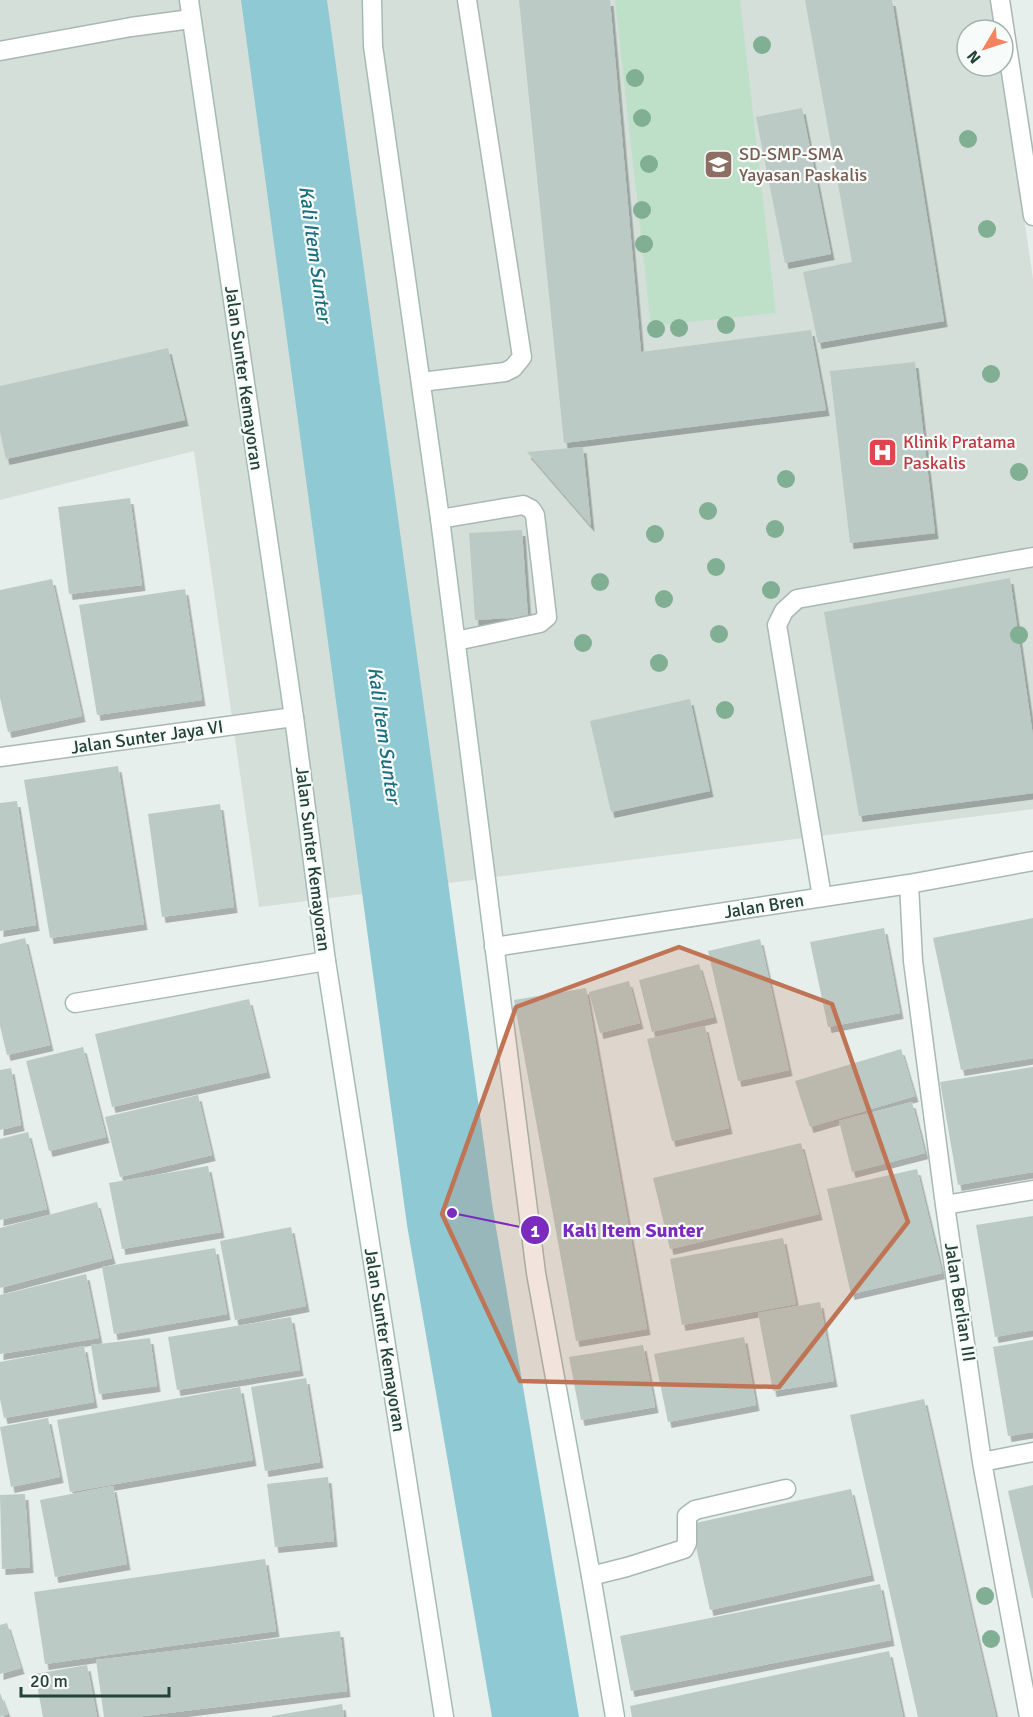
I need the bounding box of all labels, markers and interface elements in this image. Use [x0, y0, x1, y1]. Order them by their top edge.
north arrow [955, 18, 1015, 78]
text: N [963, 46, 985, 67]
place label: SD-SMP-SMA Yayasan Paskalis [739, 143, 867, 186]
school or university icon: SD-SMP-SMA Yayasan Paskalis [702, 148, 734, 180]
water label: Kali Item Sunter [293, 184, 337, 327]
street label: Jalan Sunter Kemayoran [220, 284, 268, 472]
place label: Klinik Pratama Paskalis [903, 431, 1016, 474]
hospital icon: Klinik Pratama Paskalis [866, 436, 898, 468]
water label: Kali Item Sunter [362, 665, 406, 808]
street label: Jalan Sunter Jaya VI [69, 715, 225, 759]
street label: Jalan Sunter Kemayoran [291, 765, 335, 953]
street label: Jalan Bren [722, 889, 806, 923]
callout: Kali Item Sunter [520, 1211, 716, 1249]
text: Kali Item Sunter [562, 1218, 704, 1243]
text: 1 [530, 1220, 540, 1242]
street label: Jalan Berlian III [940, 1241, 980, 1363]
street label: Jalan Sunter Kemayoran [360, 1246, 410, 1434]
scale bar [21, 1660, 170, 1698]
text: 20 m [30, 1670, 68, 1692]

